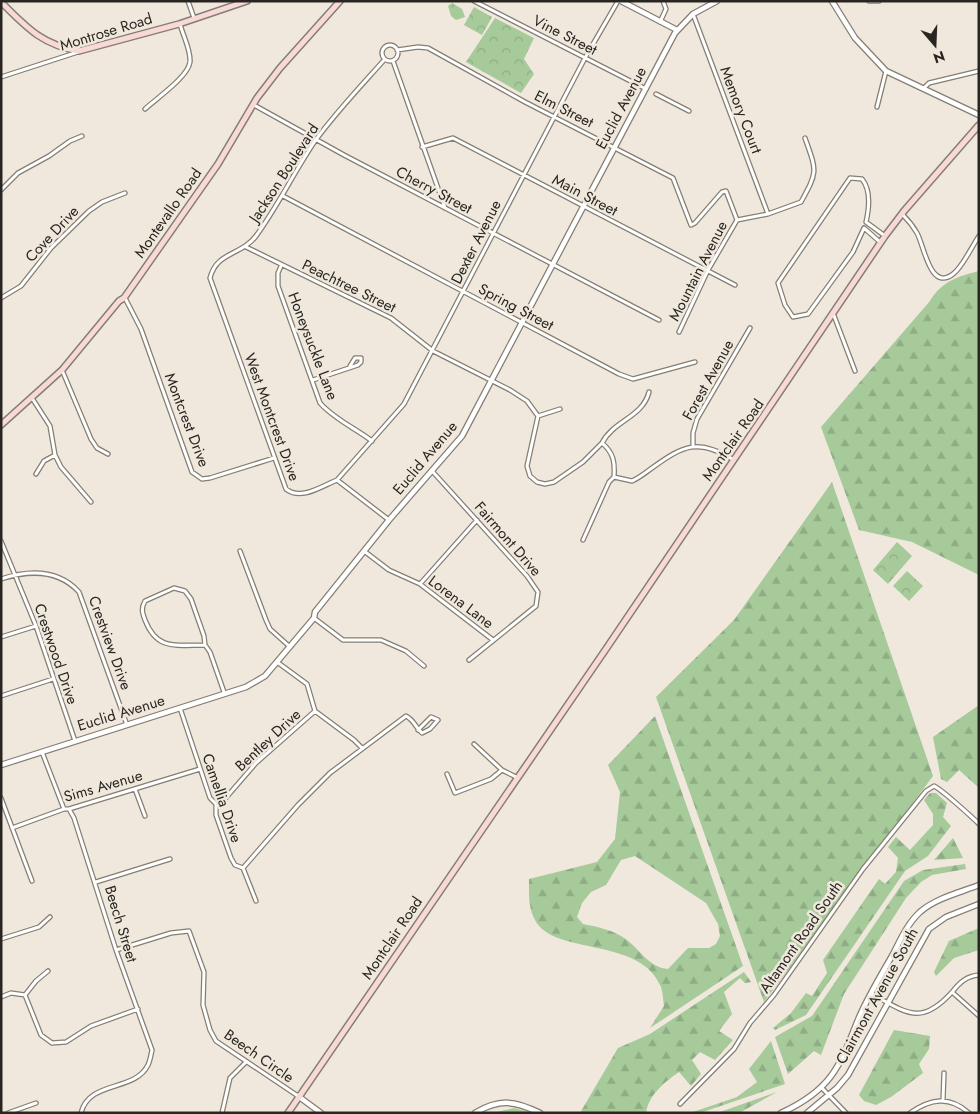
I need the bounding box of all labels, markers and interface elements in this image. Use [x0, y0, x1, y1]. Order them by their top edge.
street label: Montrose Road [57, 8, 155, 56]
street label: Vine Street [529, 9, 601, 61]
north arrow [910, 20, 960, 70]
text: N [931, 46, 948, 69]
street label: Euclid Avenue [590, 63, 652, 153]
street label: Memory Court [714, 63, 768, 157]
street label: Elm Street [531, 85, 598, 133]
street label: Jackson Boulevard [243, 119, 324, 229]
street label: Cherry Street [392, 161, 476, 219]
street label: Montevallo Road [129, 164, 207, 262]
street label: Main Street [548, 169, 622, 222]
street label: Dexter Avenue [445, 196, 507, 288]
street label: Cove Drive [20, 201, 84, 267]
street label: Mountain Avenue [663, 217, 733, 325]
street label: Peachtree Street [298, 254, 400, 318]
street label: Spring Street [474, 278, 558, 336]
street label: Honeysuckle Lane [282, 289, 344, 403]
street label: Forest Avenue [677, 336, 739, 424]
street label: West Montcrest Drive [239, 350, 305, 484]
street label: Montcrest Drive [159, 370, 215, 470]
street label: Montclair Road [697, 395, 769, 485]
street label: Euclid Avenue [388, 416, 463, 500]
street label: Fairmont Drive [469, 497, 547, 581]
street label: Lorena Lane [424, 570, 498, 634]
street label: Crestview Drive [83, 593, 137, 693]
street label: Crestwood Drive [28, 601, 84, 708]
street label: Euclid Avenue [75, 689, 168, 737]
street label: Bentley Drive [230, 703, 306, 776]
street label: Camellia Drive [196, 751, 248, 846]
street label: Sims Avenue [61, 764, 145, 808]
street label: Altamont Road South [754, 876, 848, 998]
street label: Beech Street [99, 883, 143, 965]
street label: Montclair Road [356, 892, 428, 984]
street label: Clairmont Avenue South [830, 924, 924, 1068]
street label: Beech Circle [220, 1024, 299, 1088]

